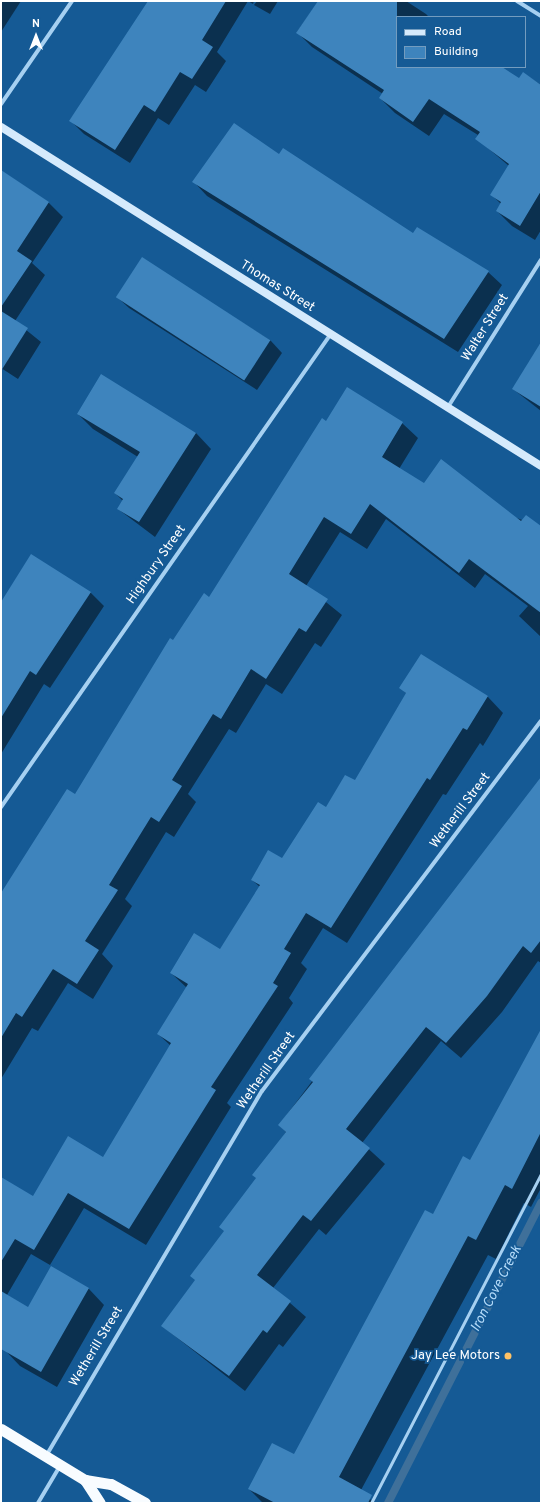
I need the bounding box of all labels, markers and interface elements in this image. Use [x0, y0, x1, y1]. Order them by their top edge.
north arrow [16, 16, 56, 56]
legend [396, 16, 526, 68]
text: N [32, 17, 40, 31]
text: Road [434, 24, 462, 40]
text: Building [434, 44, 478, 60]
street label: Thomas Street [237, 258, 317, 316]
street label: Walter Street [459, 291, 513, 365]
street label: Highbury Street [124, 523, 190, 607]
street label: Wetherill Street [427, 770, 495, 852]
street label: Wetherill Street [235, 1029, 299, 1113]
water label: Iron Cove Creek [468, 1243, 526, 1335]
street label: Wetherill Street [67, 1304, 127, 1390]
place label: Jay Lee Motors [411, 1348, 500, 1364]
marker: Jay Lee Motors [503, 1351, 513, 1361]

